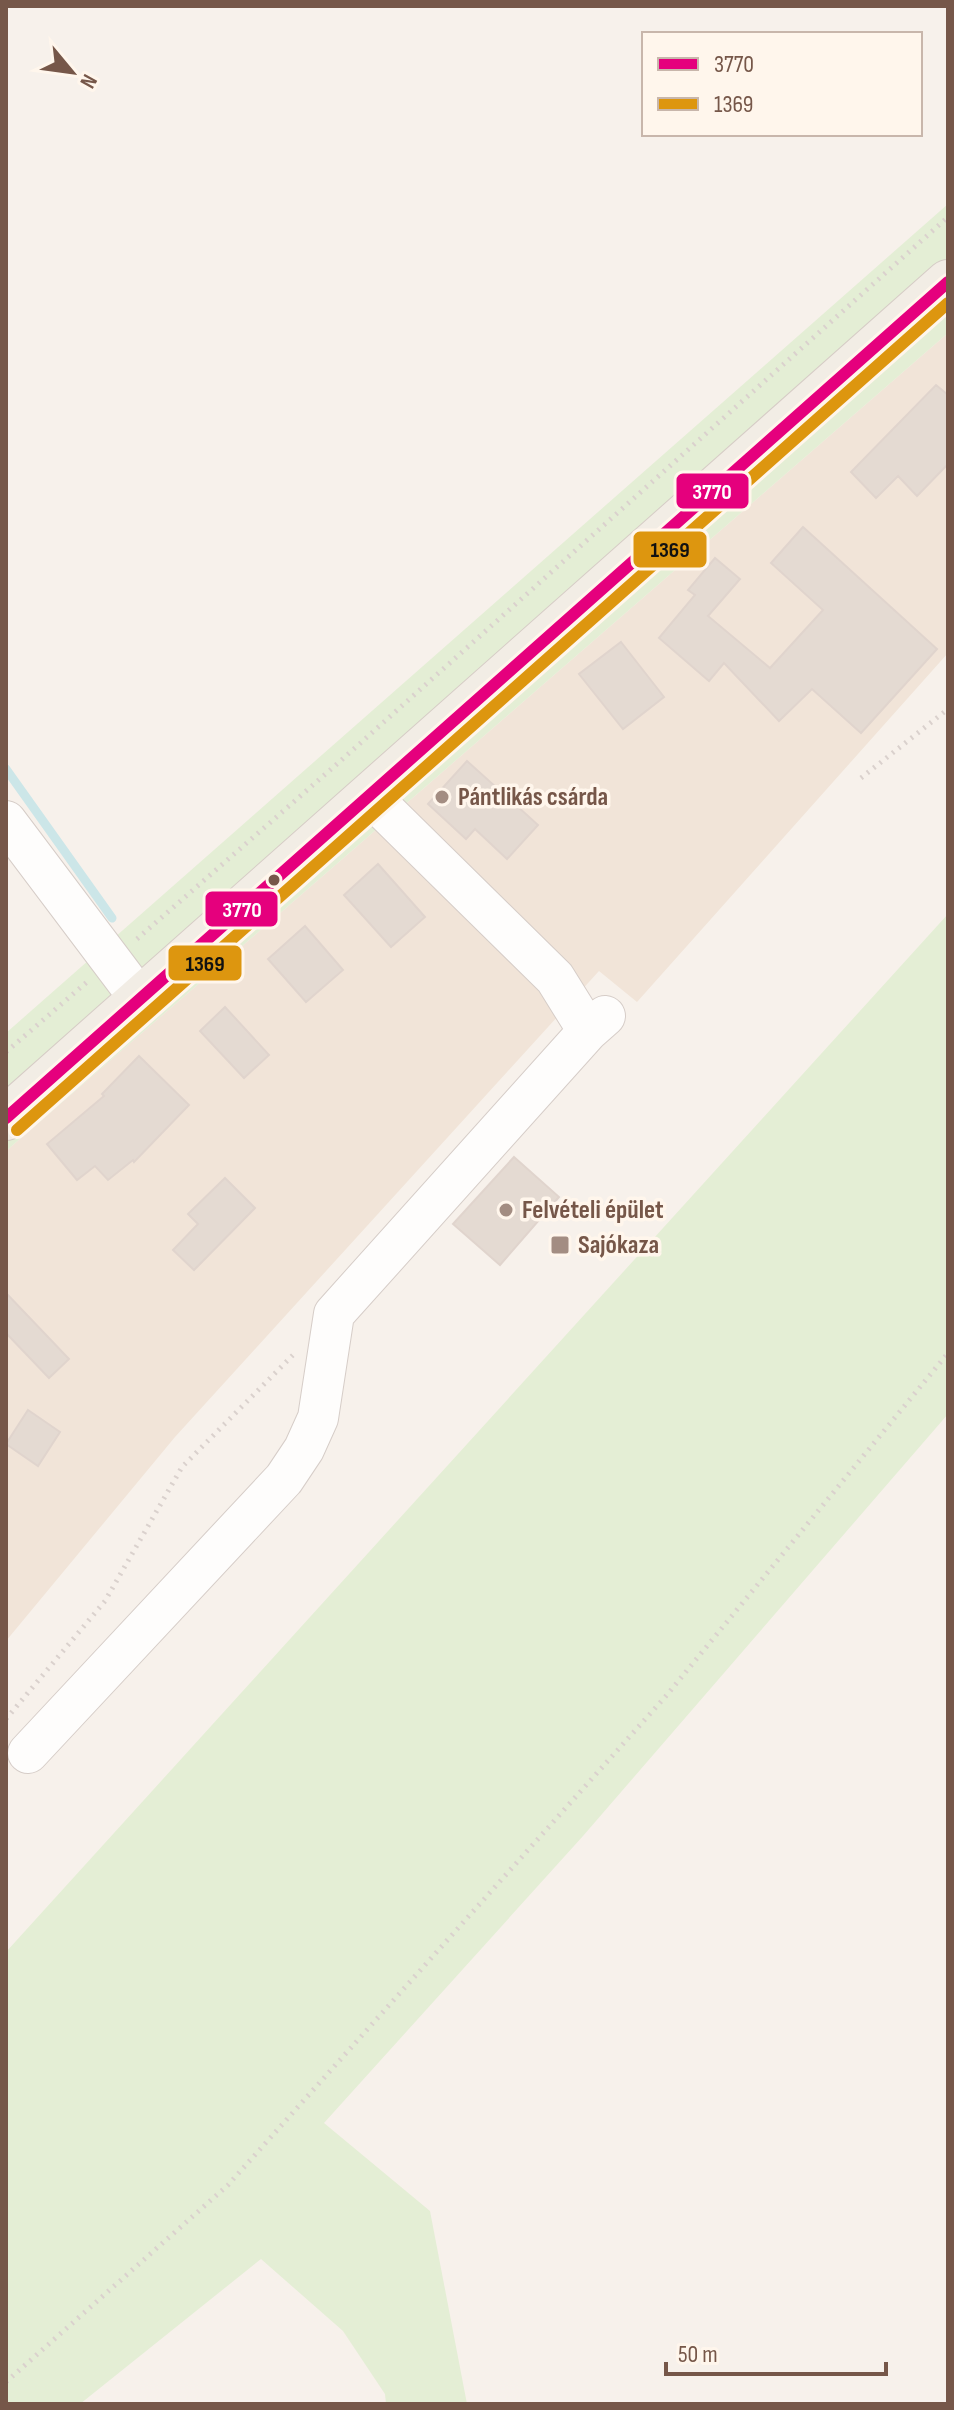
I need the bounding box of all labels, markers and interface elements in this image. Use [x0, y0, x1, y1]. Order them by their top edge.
north arrow [32, 32, 112, 112]
legend [642, 32, 922, 136]
text: 3770 [714, 50, 754, 79]
text: N [74, 69, 103, 93]
text: 1369 [714, 90, 753, 119]
line badge: 3770 [675, 472, 750, 510]
text: 3770 [692, 479, 732, 506]
line badge: 1369 [632, 530, 708, 569]
text: 1369 [650, 537, 690, 564]
place label: Pántlikás csárda [458, 782, 608, 813]
marker: Pántlikás csárda [433, 788, 451, 806]
unlabelled marker [266, 872, 282, 888]
line badge: 3770 [204, 890, 279, 928]
text: 3770 [222, 897, 262, 924]
line badge: 1369 [167, 944, 243, 982]
text: 1369 [185, 951, 225, 978]
place label: Felvételi épület [522, 1195, 664, 1226]
marker: Felvételi épület [497, 1201, 515, 1219]
place label: Sajókaza [578, 1230, 659, 1261]
marker: Sajókaza [549, 1234, 571, 1256]
scale bar [666, 2326, 886, 2376]
text: 50 m [678, 2340, 718, 2369]

